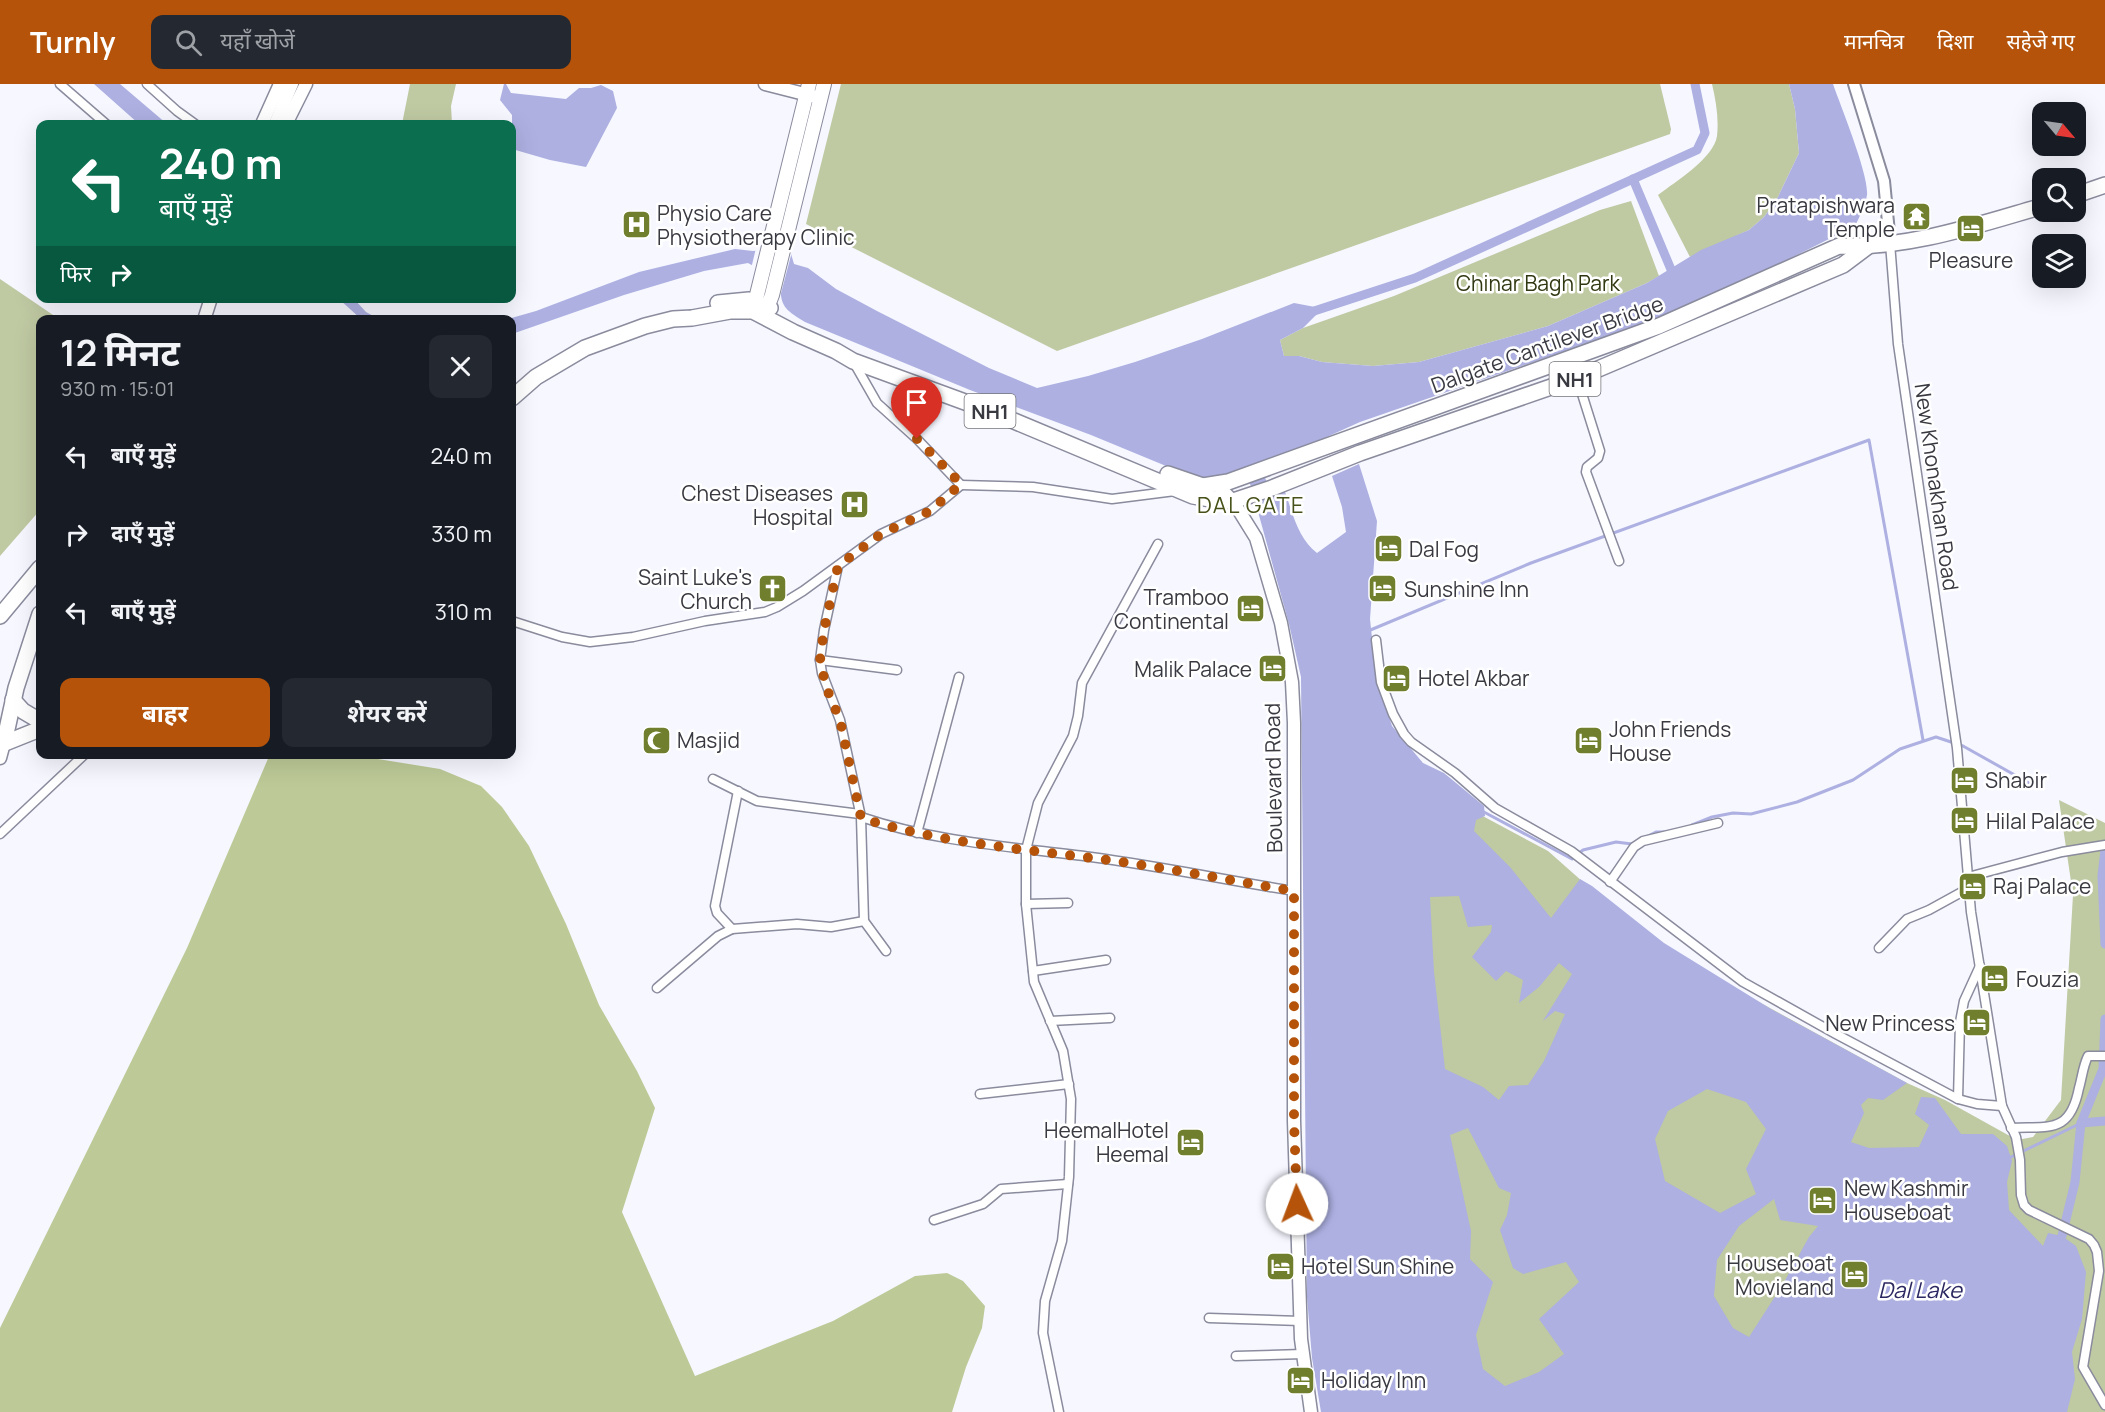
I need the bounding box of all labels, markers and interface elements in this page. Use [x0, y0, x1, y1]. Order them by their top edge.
search box [151, 15, 571, 69]
text: Turnly [30, 23, 115, 61]
icon: search [172, 26, 205, 59]
text: यहाँ खोजें [220, 26, 295, 56]
text: मानचित्र [1844, 27, 1904, 55]
text: दिशा [1937, 27, 1973, 55]
text: सहेजे गए [2006, 27, 2075, 55]
north arrow [2032, 102, 2086, 156]
map controls [2032, 102, 2086, 288]
text: 240 m [159, 134, 283, 192]
icon: left [60, 144, 138, 222]
button: search [2032, 168, 2086, 222]
text: बाएँ मुड़ें [159, 189, 232, 226]
place label: Pratapishwara Temple [1757, 191, 1895, 243]
place label: Physio Care Physiotherapy Clinic [657, 199, 855, 251]
temple icon: Pratapishwara Temple [1900, 201, 1932, 233]
hospital icon: Physio Care Physiotherapy Clinic [620, 209, 652, 241]
hotel icon: Pleasure [1955, 213, 1987, 245]
button: layers [2032, 234, 2086, 288]
place label: Pleasure [1929, 246, 2013, 274]
icon: right [104, 258, 137, 291]
text: फिर [60, 259, 92, 289]
park label: Chinar Bagh Park [1456, 269, 1620, 297]
street label: Dalgate Cantilever Bridge [1427, 289, 1667, 399]
text: 12 मिनट [60, 328, 180, 377]
button: close [429, 335, 492, 398]
road number: NH1 [1550, 362, 1600, 396]
text: 930 m · 15:01 [60, 375, 175, 402]
pin [891, 377, 942, 439]
street label: New Khonakhan Road [1909, 382, 1965, 592]
icon: arrive [900, 386, 933, 419]
road number: NH1 [964, 394, 1016, 428]
icon: left [60, 440, 93, 473]
text: बाएँ मुड़ें [111, 440, 176, 470]
text: 240 m [430, 441, 492, 471]
place label: Chest Diseases Hospital [682, 479, 833, 531]
hospital icon: Chest Diseases Hospital [838, 489, 870, 521]
district label: DAL GATE [1197, 490, 1305, 520]
icon: right [60, 518, 93, 551]
text: दाएँ मुड़ें [111, 518, 174, 548]
text: 330 m [431, 519, 492, 549]
hotel icon: Dal Fog [1372, 533, 1404, 565]
place label: Dal Fog [1409, 535, 1479, 563]
place label: Saint Luke's Church [638, 563, 752, 615]
church icon: Saint Luke's Church [757, 573, 789, 605]
hotel icon: Sunshine Inn [1367, 573, 1399, 605]
place label: Sunshine Inn [1404, 575, 1529, 603]
place label: Tramboo Continental [1114, 583, 1229, 635]
hotel icon: Tramboo Continental [1234, 593, 1266, 625]
icon: left [60, 596, 93, 629]
text: बाएँ मुड़ें [111, 596, 176, 626]
text: 310 m [435, 597, 492, 627]
hotel icon: Malik Palace [1257, 653, 1289, 685]
place label: Malik Palace [1134, 655, 1252, 683]
hotel icon: Hotel Akbar [1381, 662, 1413, 694]
place label: Hotel Akbar [1418, 664, 1530, 692]
button: बाहर [60, 678, 270, 747]
button: शेयर करें [282, 678, 492, 747]
street label: Boulevard Road [1258, 703, 1288, 853]
place label: John Friends House [1609, 715, 1731, 767]
mosque icon: Masjid [640, 724, 672, 756]
hotel icon: John Friends House [1572, 725, 1604, 757]
place label: Masjid [677, 726, 740, 754]
hotel icon: Shabir [1948, 764, 1980, 796]
place label: Shabir [1985, 766, 2047, 794]
hotel icon: Hilal Palace [1949, 805, 1981, 837]
place label: Hilal Palace [1986, 807, 2095, 835]
hotel icon: Raj Palace [1956, 870, 1988, 902]
place label: Raj Palace [1993, 872, 2091, 900]
hotel icon: Fouzia [1979, 963, 2011, 995]
place label: Fouzia [2016, 965, 2079, 993]
hotel icon: New Princess [1960, 1007, 1992, 1039]
place label: New Princess [1825, 1009, 1955, 1037]
place label: HeemalHotel Heemal [1044, 1116, 1169, 1168]
hotel icon: HeemalHotel Heemal [1174, 1126, 1206, 1158]
position arrow [1265, 1172, 1329, 1236]
place label: New Kashmir Houseboat [1844, 1174, 1969, 1226]
hotel icon: New Kashmir Houseboat [1807, 1184, 1839, 1216]
place label: Houseboat Movieland [1727, 1249, 1834, 1301]
hotel icon: Hotel Sun Shine [1264, 1250, 1296, 1282]
place label: Hotel Sun Shine [1301, 1252, 1454, 1280]
hotel icon: Houseboat Movieland [1839, 1259, 1871, 1291]
water label: Dal Lake [1878, 1275, 1963, 1305]
hotel icon: Holiday Inn [1284, 1364, 1316, 1396]
place label: Holiday Inn [1321, 1366, 1426, 1394]

